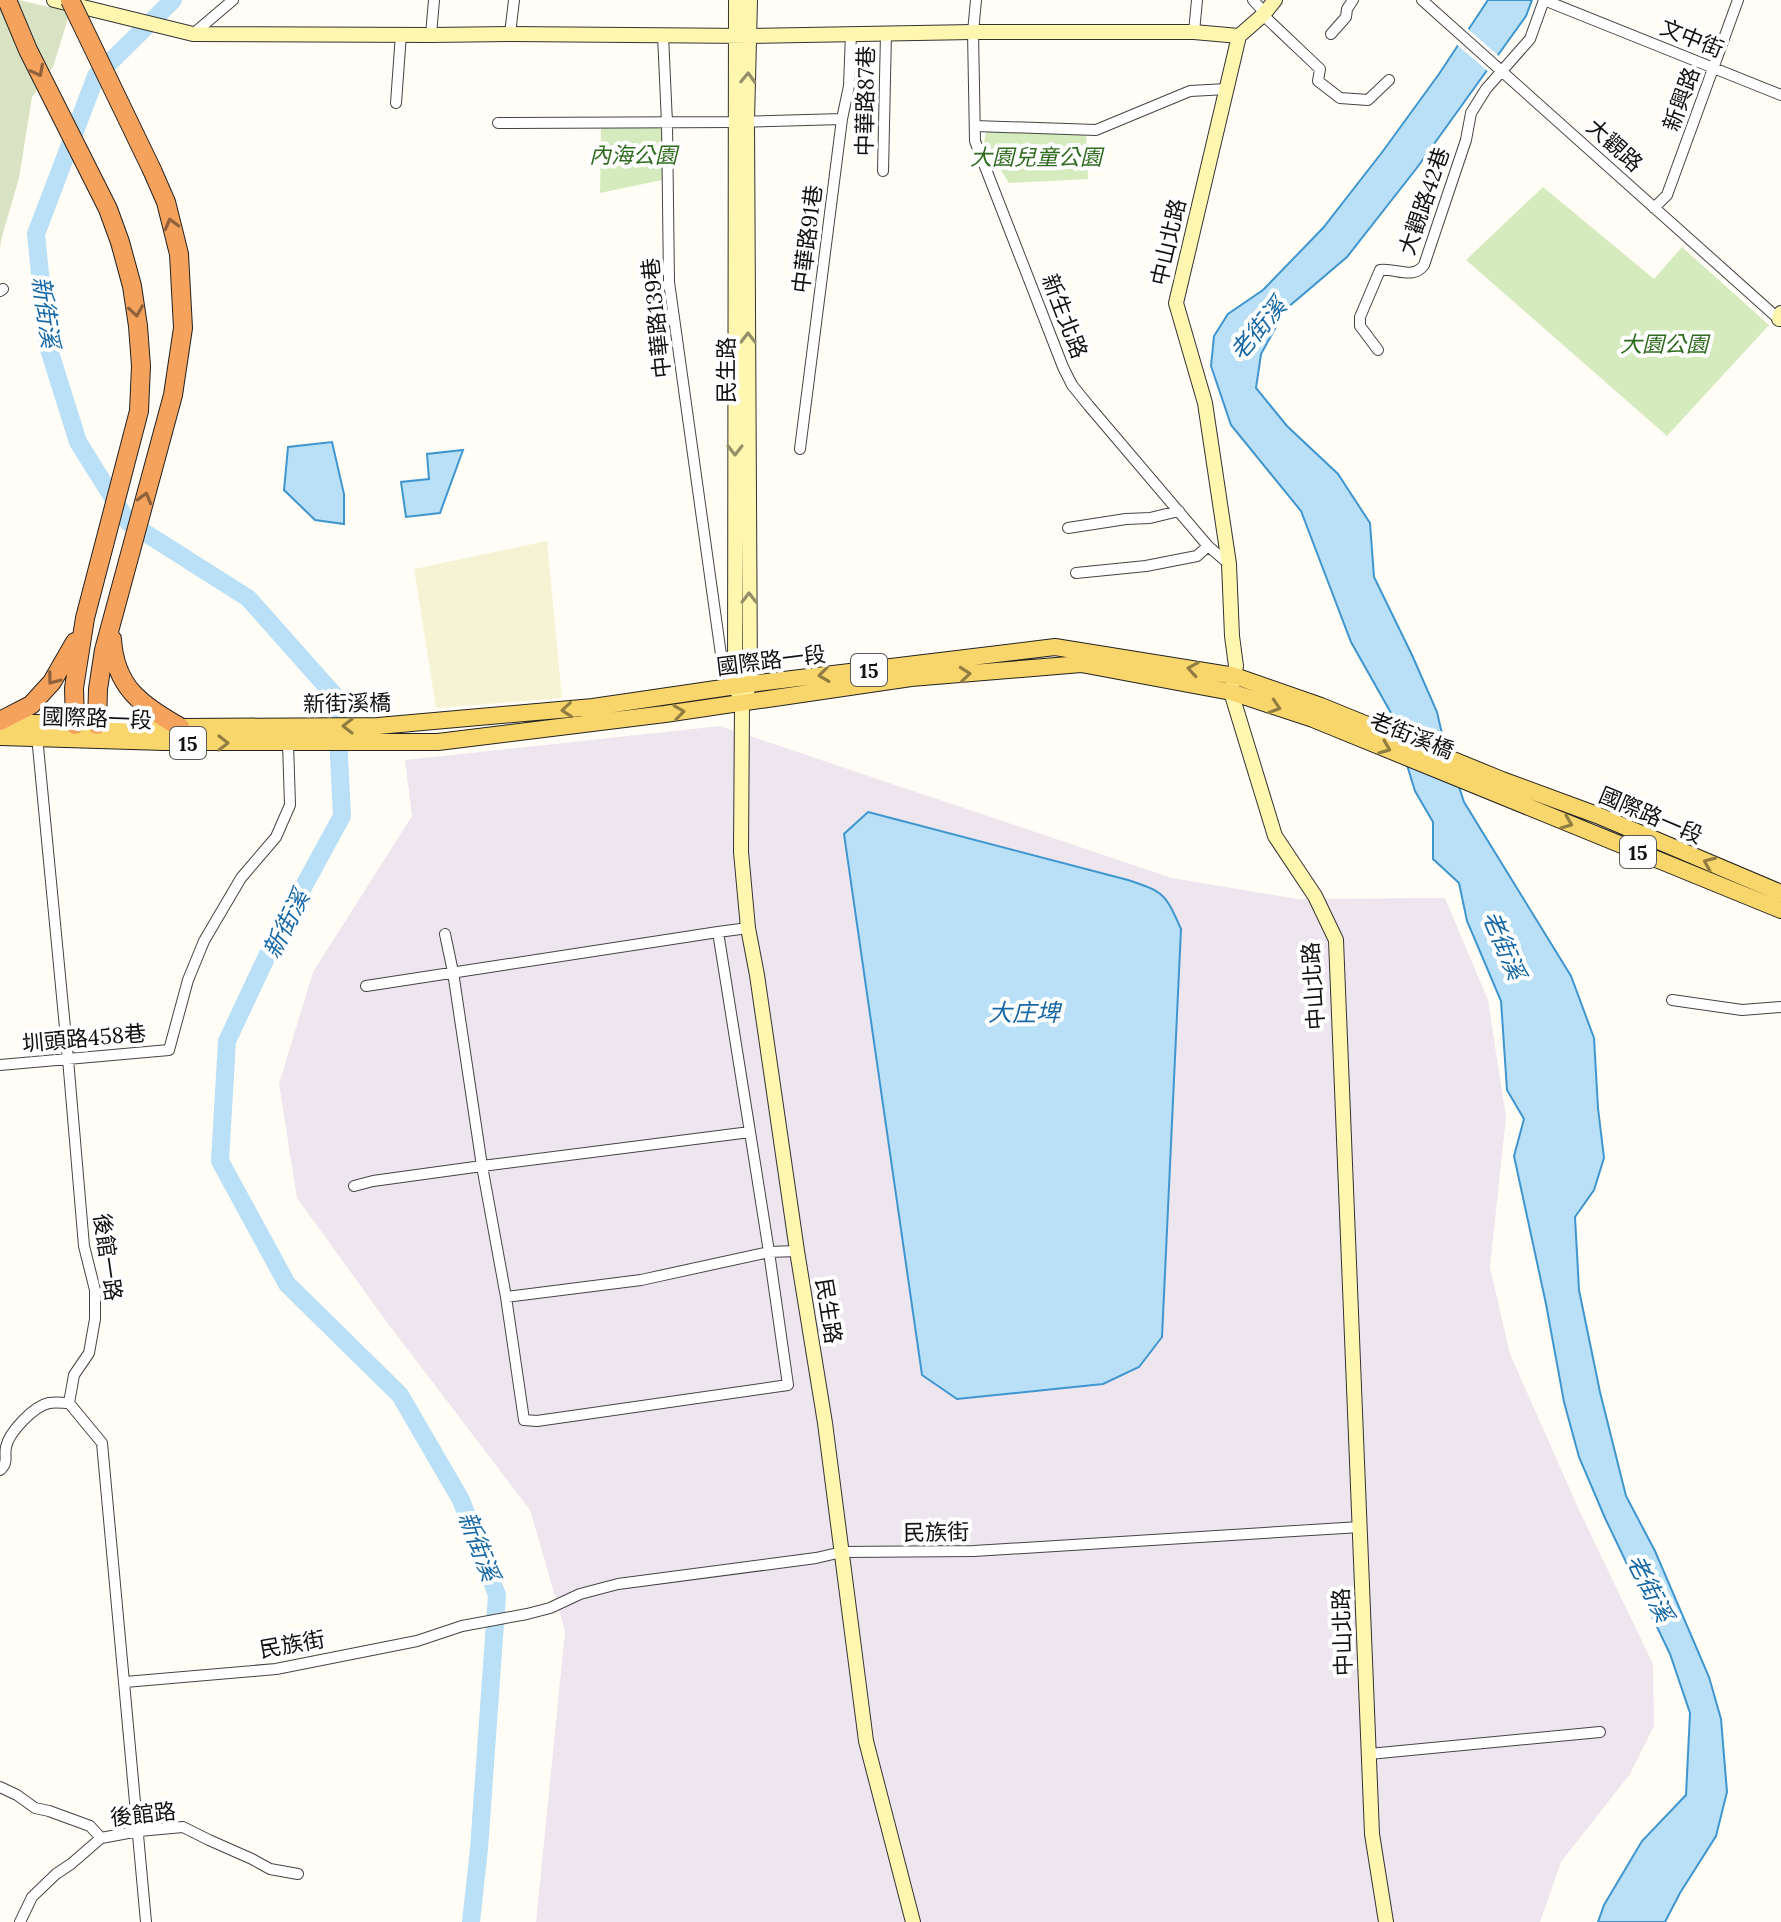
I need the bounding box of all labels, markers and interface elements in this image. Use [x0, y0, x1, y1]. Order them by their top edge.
street label: 文中街 [1656, 13, 1728, 63]
street label: 中華路87巷 [850, 46, 880, 156]
one-way arrow [29, 63, 44, 78]
street label: 新興路 [1657, 63, 1705, 135]
one-way arrow [740, 71, 757, 84]
street label: 大觀路 [1581, 113, 1649, 177]
park label: 內海公園 [589, 141, 680, 169]
park label: 大園兒童公園 [970, 143, 1105, 171]
street label: 大觀路42巷 [1393, 144, 1455, 258]
street label: 中華路91巷 [786, 183, 828, 295]
street label: 中山北路 [1144, 196, 1192, 288]
one-way arrow [164, 217, 181, 231]
street label: 中華路139巷 [636, 256, 676, 380]
street label: 新生北路 [1036, 270, 1094, 362]
water label: 新街溪 [26, 274, 67, 353]
water label: 老街溪 [1223, 289, 1295, 367]
one-way arrow [126, 304, 143, 317]
park label: 大園公園 [1620, 330, 1711, 358]
one-way arrow [739, 331, 757, 344]
street label: 民生路 [712, 337, 740, 403]
one-way arrow [726, 444, 744, 457]
one-way arrow [135, 491, 152, 505]
one-way arrow [740, 591, 758, 604]
street label: 國際路一段 [715, 639, 827, 681]
road number: 15 [851, 654, 887, 686]
one-way arrow [1186, 661, 1200, 678]
one-way arrow [817, 666, 831, 683]
one-way arrow [959, 666, 972, 683]
one-way arrow [48, 670, 63, 685]
street label: 新街溪橋 [303, 688, 391, 718]
one-way arrow [1268, 697, 1282, 713]
one-way arrow [560, 701, 573, 718]
street label: 國際路一段 [42, 702, 152, 734]
one-way arrow [673, 704, 686, 721]
street label: 老街溪橋 [1366, 706, 1458, 764]
one-way arrow [341, 717, 354, 735]
road number: 15 [170, 727, 206, 759]
one-way arrow [217, 734, 230, 752]
one-way arrow [1377, 738, 1391, 755]
street label: 國際路一段 [1595, 781, 1707, 849]
one-way arrow [1559, 813, 1573, 829]
road number: 15 [1620, 836, 1656, 868]
one-way arrow [1703, 857, 1717, 873]
water label: 新街溪 [256, 882, 318, 963]
water label: 老街溪 [1476, 906, 1534, 987]
street label: 中山北路 [1296, 941, 1330, 1031]
water label: 大庄埤 [988, 997, 1063, 1028]
street label: 圳頭路458巷 [21, 1019, 147, 1057]
street label: 後館一路 [88, 1211, 128, 1303]
street label: 民生路 [810, 1276, 848, 1346]
water label: 新街溪 [452, 1507, 507, 1588]
street label: 民族街 [903, 1517, 969, 1547]
water label: 老街溪 [1620, 1549, 1682, 1630]
street label: 中山北路 [1326, 1588, 1358, 1676]
street label: 民族街 [257, 1624, 327, 1664]
street label: 後館路 [109, 1797, 177, 1831]

